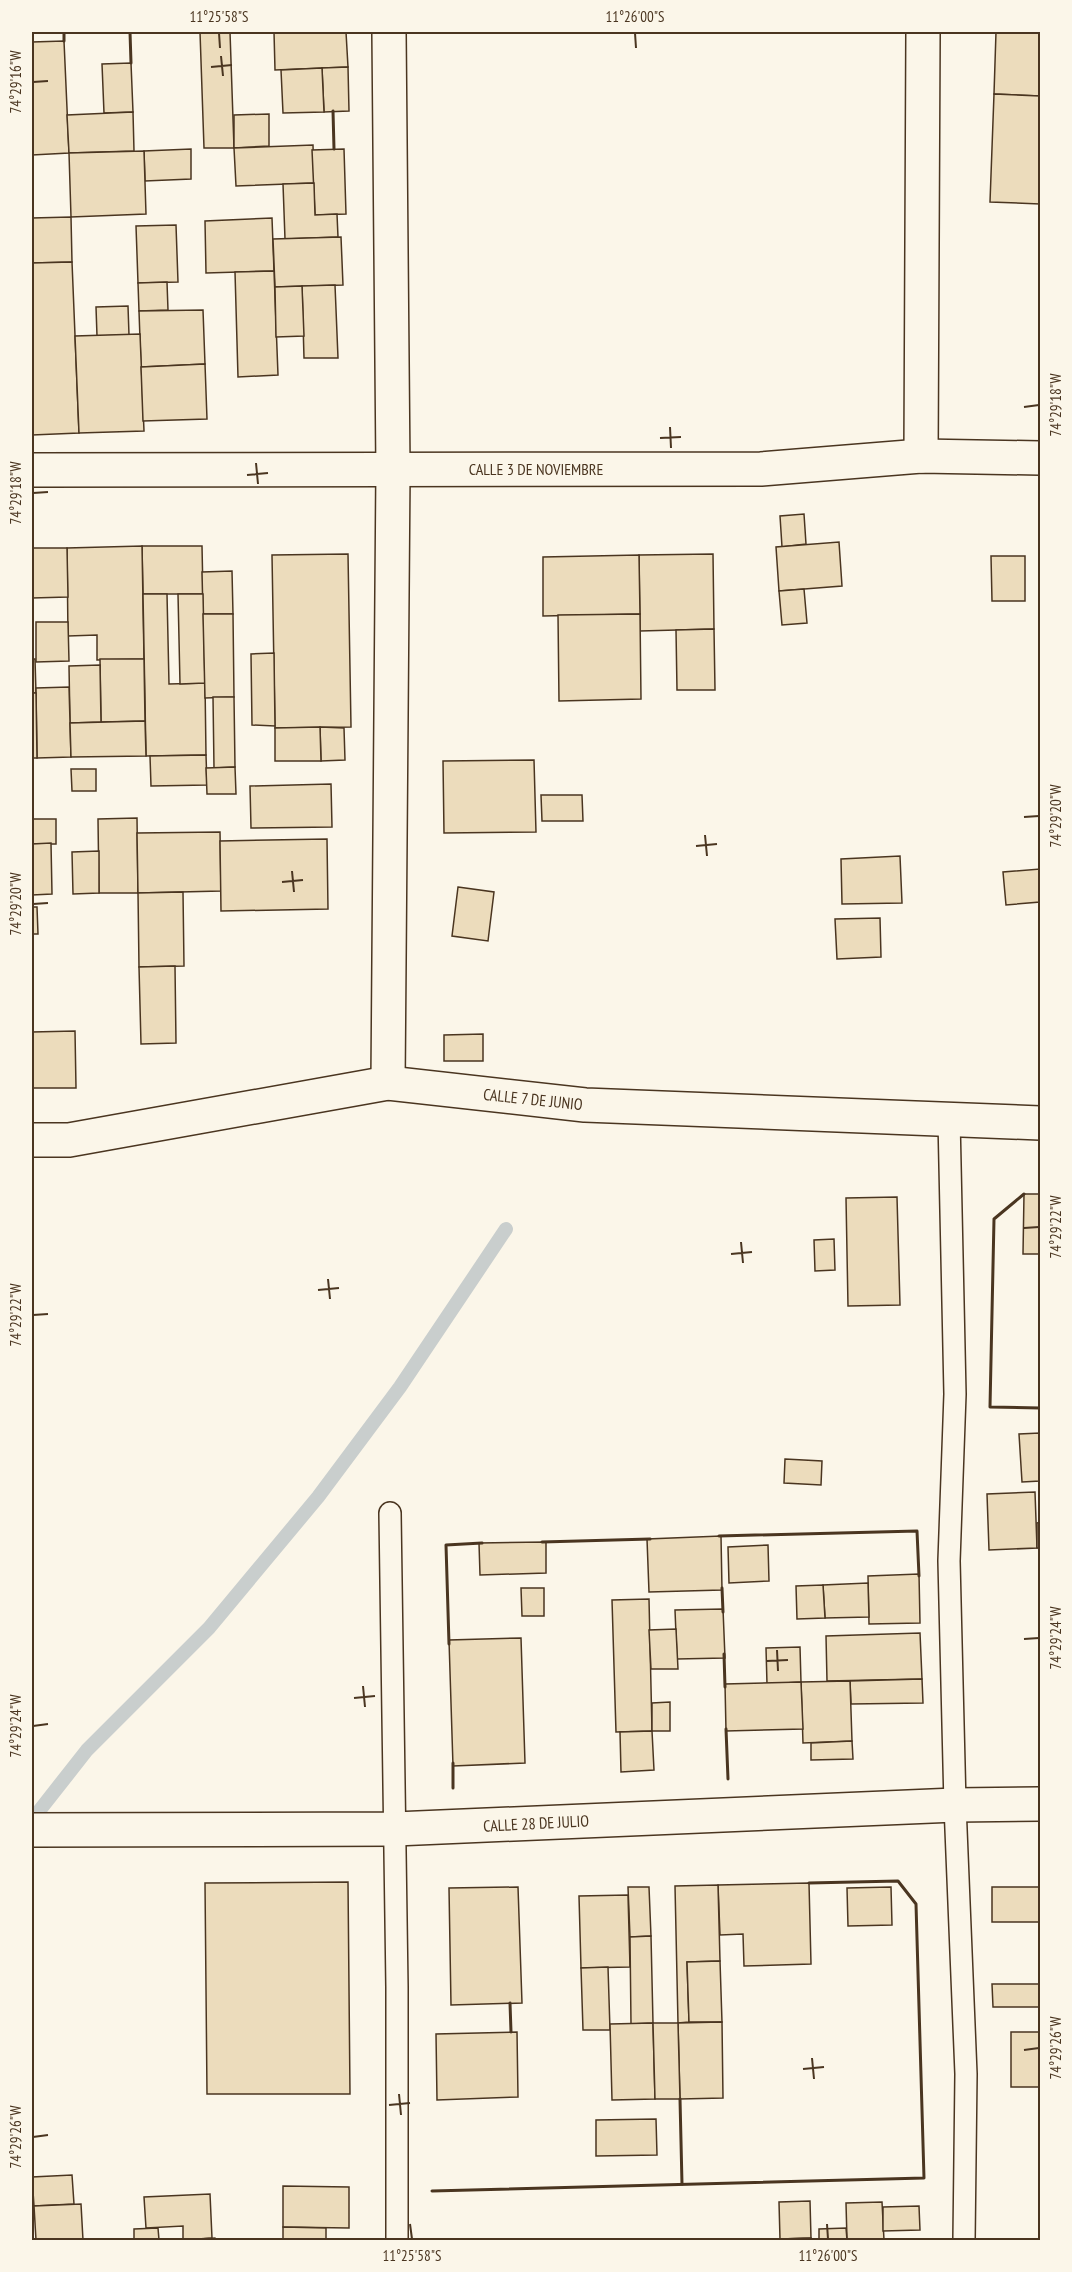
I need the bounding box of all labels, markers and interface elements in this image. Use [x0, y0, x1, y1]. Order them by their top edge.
text: 11°25'58"S [189, 7, 249, 26]
text: 11°26'00"S [605, 7, 665, 26]
text: 74°29'16"W [6, 50, 25, 114]
text: 74°29'18"W [1046, 373, 1065, 437]
street label: CALLE 3 DE NOVIEMBRE [469, 459, 603, 479]
text: 74°29'18"W [6, 461, 25, 525]
text: 74°29'20"W [1046, 784, 1065, 848]
text: 74°29'20"W [6, 872, 25, 936]
street label: CALLE 7 DE JUNIO [482, 1084, 584, 1114]
text: 74°29'22"W [1046, 1195, 1065, 1259]
text: 74°29'22"W [6, 1283, 25, 1347]
text: 74°29'24"W [1046, 1606, 1065, 1670]
text: 74°29'24"W [6, 1694, 25, 1758]
street label: CALLE 28 DE JULIO [483, 1810, 590, 1836]
text: 74°29'26"W [1046, 2016, 1065, 2080]
text: 74°29'26"W [6, 2105, 25, 2169]
text: 11°25'58"S [382, 2246, 442, 2265]
text: 11°26'00"S [798, 2246, 858, 2265]

